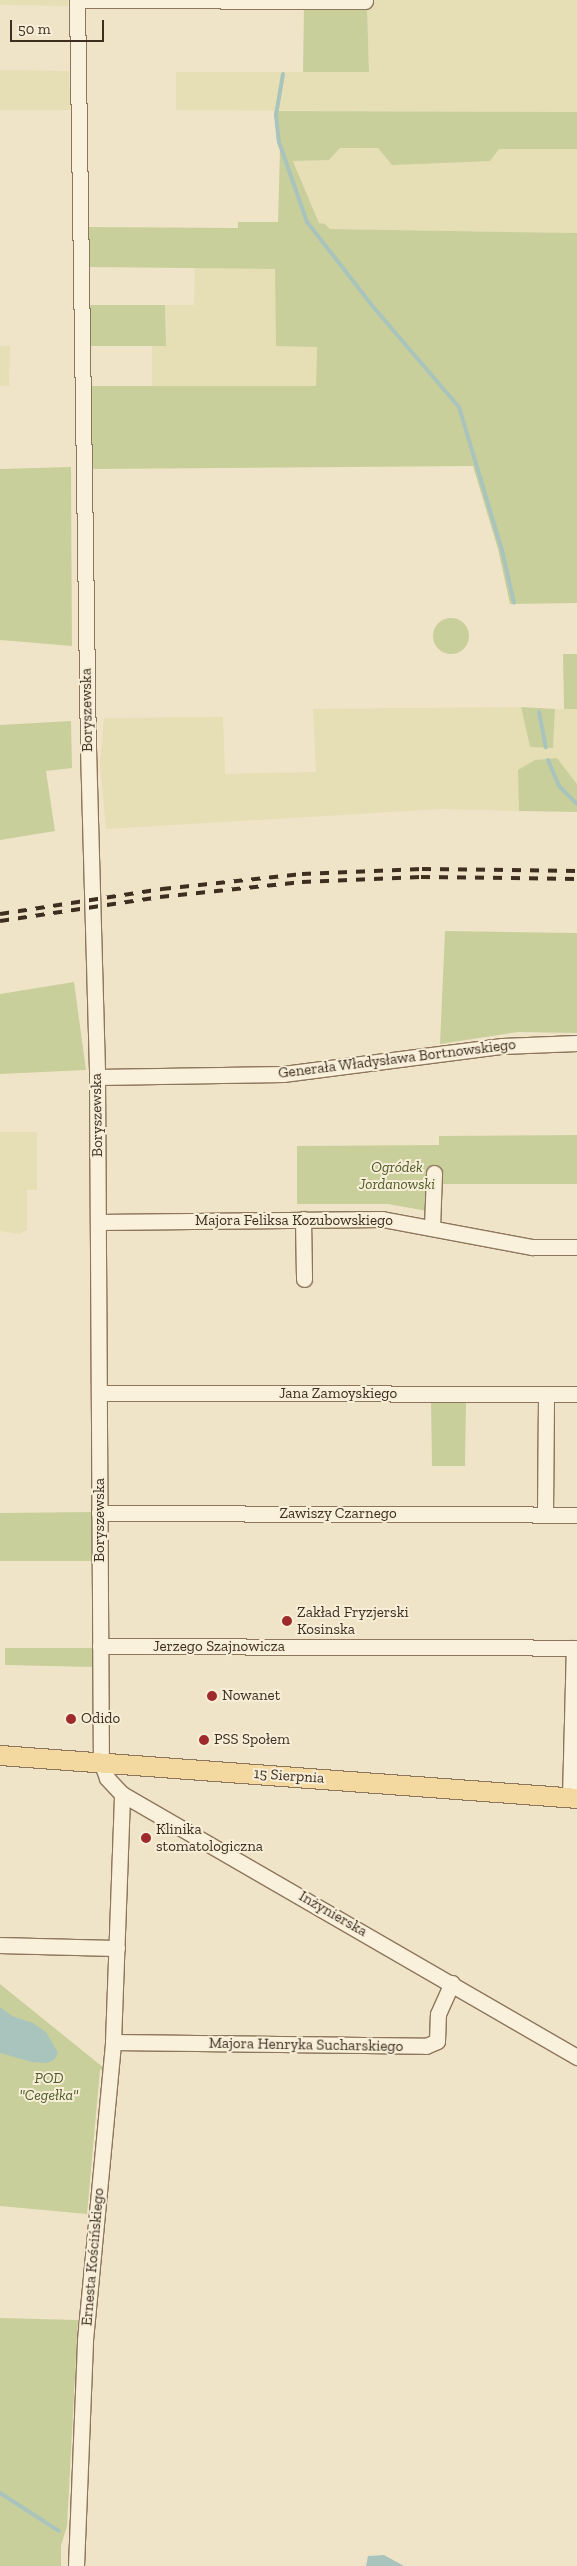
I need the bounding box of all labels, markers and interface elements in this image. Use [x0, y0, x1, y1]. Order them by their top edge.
scale bar [12, 10, 106, 42]
text: 50 m [18, 20, 51, 38]
street label: Boryszewska [77, 668, 97, 752]
street label: Generała Władysława Bortnowskiego [277, 1035, 517, 1083]
street label: Boryszewska [87, 1073, 107, 1157]
park label: Ogródek Jordanowski [359, 1158, 435, 1193]
street label: Majora Feliksa Kozubowskiego [195, 1212, 393, 1230]
street label: Jana Zamoyskiego [279, 1385, 397, 1403]
street label: Boryszewska [91, 1478, 109, 1562]
street label: Zawiszy Czarnego [279, 1505, 397, 1523]
place label: Zakład Fryzjerski Kosinska [297, 1603, 409, 1638]
marker: Zakład Fryzjerski Kosinska [281, 1615, 293, 1627]
street label: Jerzego Szajnowicza [153, 1638, 285, 1656]
place label: Nowanet [222, 1687, 280, 1705]
marker: Nowanet [206, 1690, 218, 1702]
place label: Odido [81, 1710, 120, 1728]
marker: Odido [65, 1713, 77, 1725]
place label: PSS Społem [214, 1731, 290, 1749]
marker: PSS Społem [198, 1734, 210, 1746]
street label: 15 Sierpnia [253, 1765, 325, 1787]
place label: Klinika stomatologiczna [156, 1820, 263, 1855]
marker: Klinika stomatologiczna [140, 1832, 152, 1844]
street label: Inżynierska [296, 1887, 370, 1941]
street label: Majora Henryka Sucharskiego [209, 2034, 403, 2056]
park label: POD "Cegełka" [19, 2069, 79, 2104]
street label: Ernesta Kościńskiego [78, 2187, 108, 2327]

